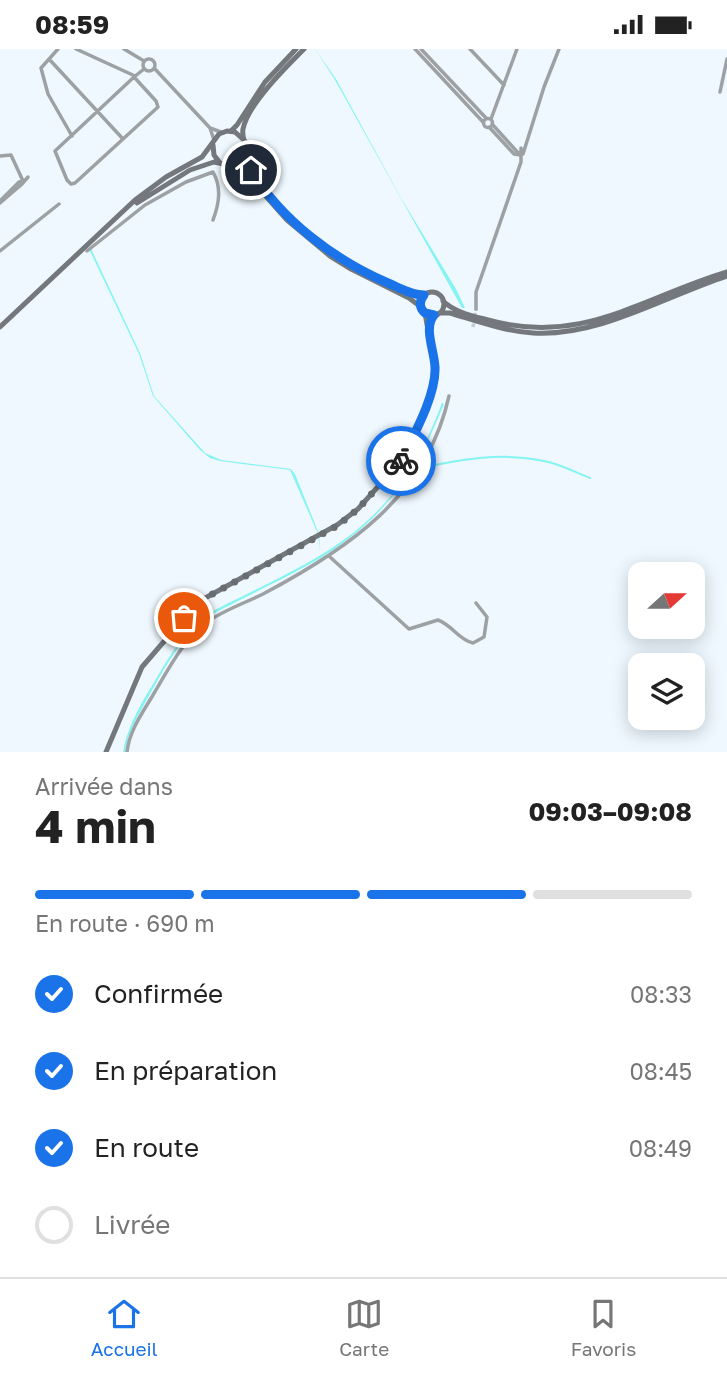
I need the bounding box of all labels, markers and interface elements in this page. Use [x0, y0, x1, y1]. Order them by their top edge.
text: 08:59 [35, 9, 109, 40]
pin [221, 140, 281, 200]
icon: home [232, 151, 270, 189]
courier [366, 426, 436, 496]
icon: bike [382, 442, 420, 480]
north arrow [628, 562, 705, 639]
map controls [628, 562, 705, 730]
pin [154, 588, 214, 648]
icon: bag [165, 599, 203, 637]
button: layers [628, 653, 705, 730]
text: Arrivée dans [35, 772, 173, 800]
text: 09:03–09:08 [528, 796, 692, 827]
text: 4 min [35, 798, 156, 853]
text: En route · 690 m [35, 909, 215, 937]
icon: check [35, 975, 73, 1013]
text: Confirmée [94, 978, 223, 1009]
text: 08:33 [630, 980, 692, 1008]
icon: check [35, 1052, 73, 1090]
text: En préparation [94, 1055, 277, 1086]
text: 08:45 [629, 1057, 692, 1085]
icon: check [35, 1129, 73, 1167]
text: En route [94, 1132, 199, 1163]
text: 08:49 [629, 1134, 692, 1162]
text: Livrée [94, 1209, 170, 1240]
tab: Accueil [91, 1295, 158, 1360]
tab: Carte [339, 1295, 389, 1360]
tab: Favoris [571, 1295, 636, 1360]

